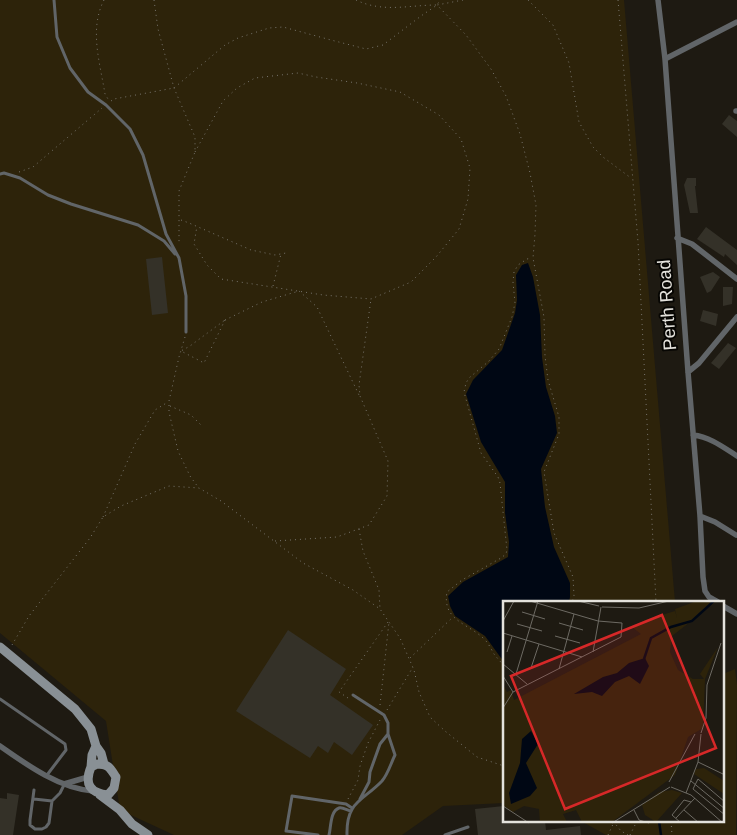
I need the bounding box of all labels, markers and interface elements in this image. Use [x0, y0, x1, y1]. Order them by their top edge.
street label: Perth Road [654, 259, 680, 351]
inset map [503, 601, 724, 822]

